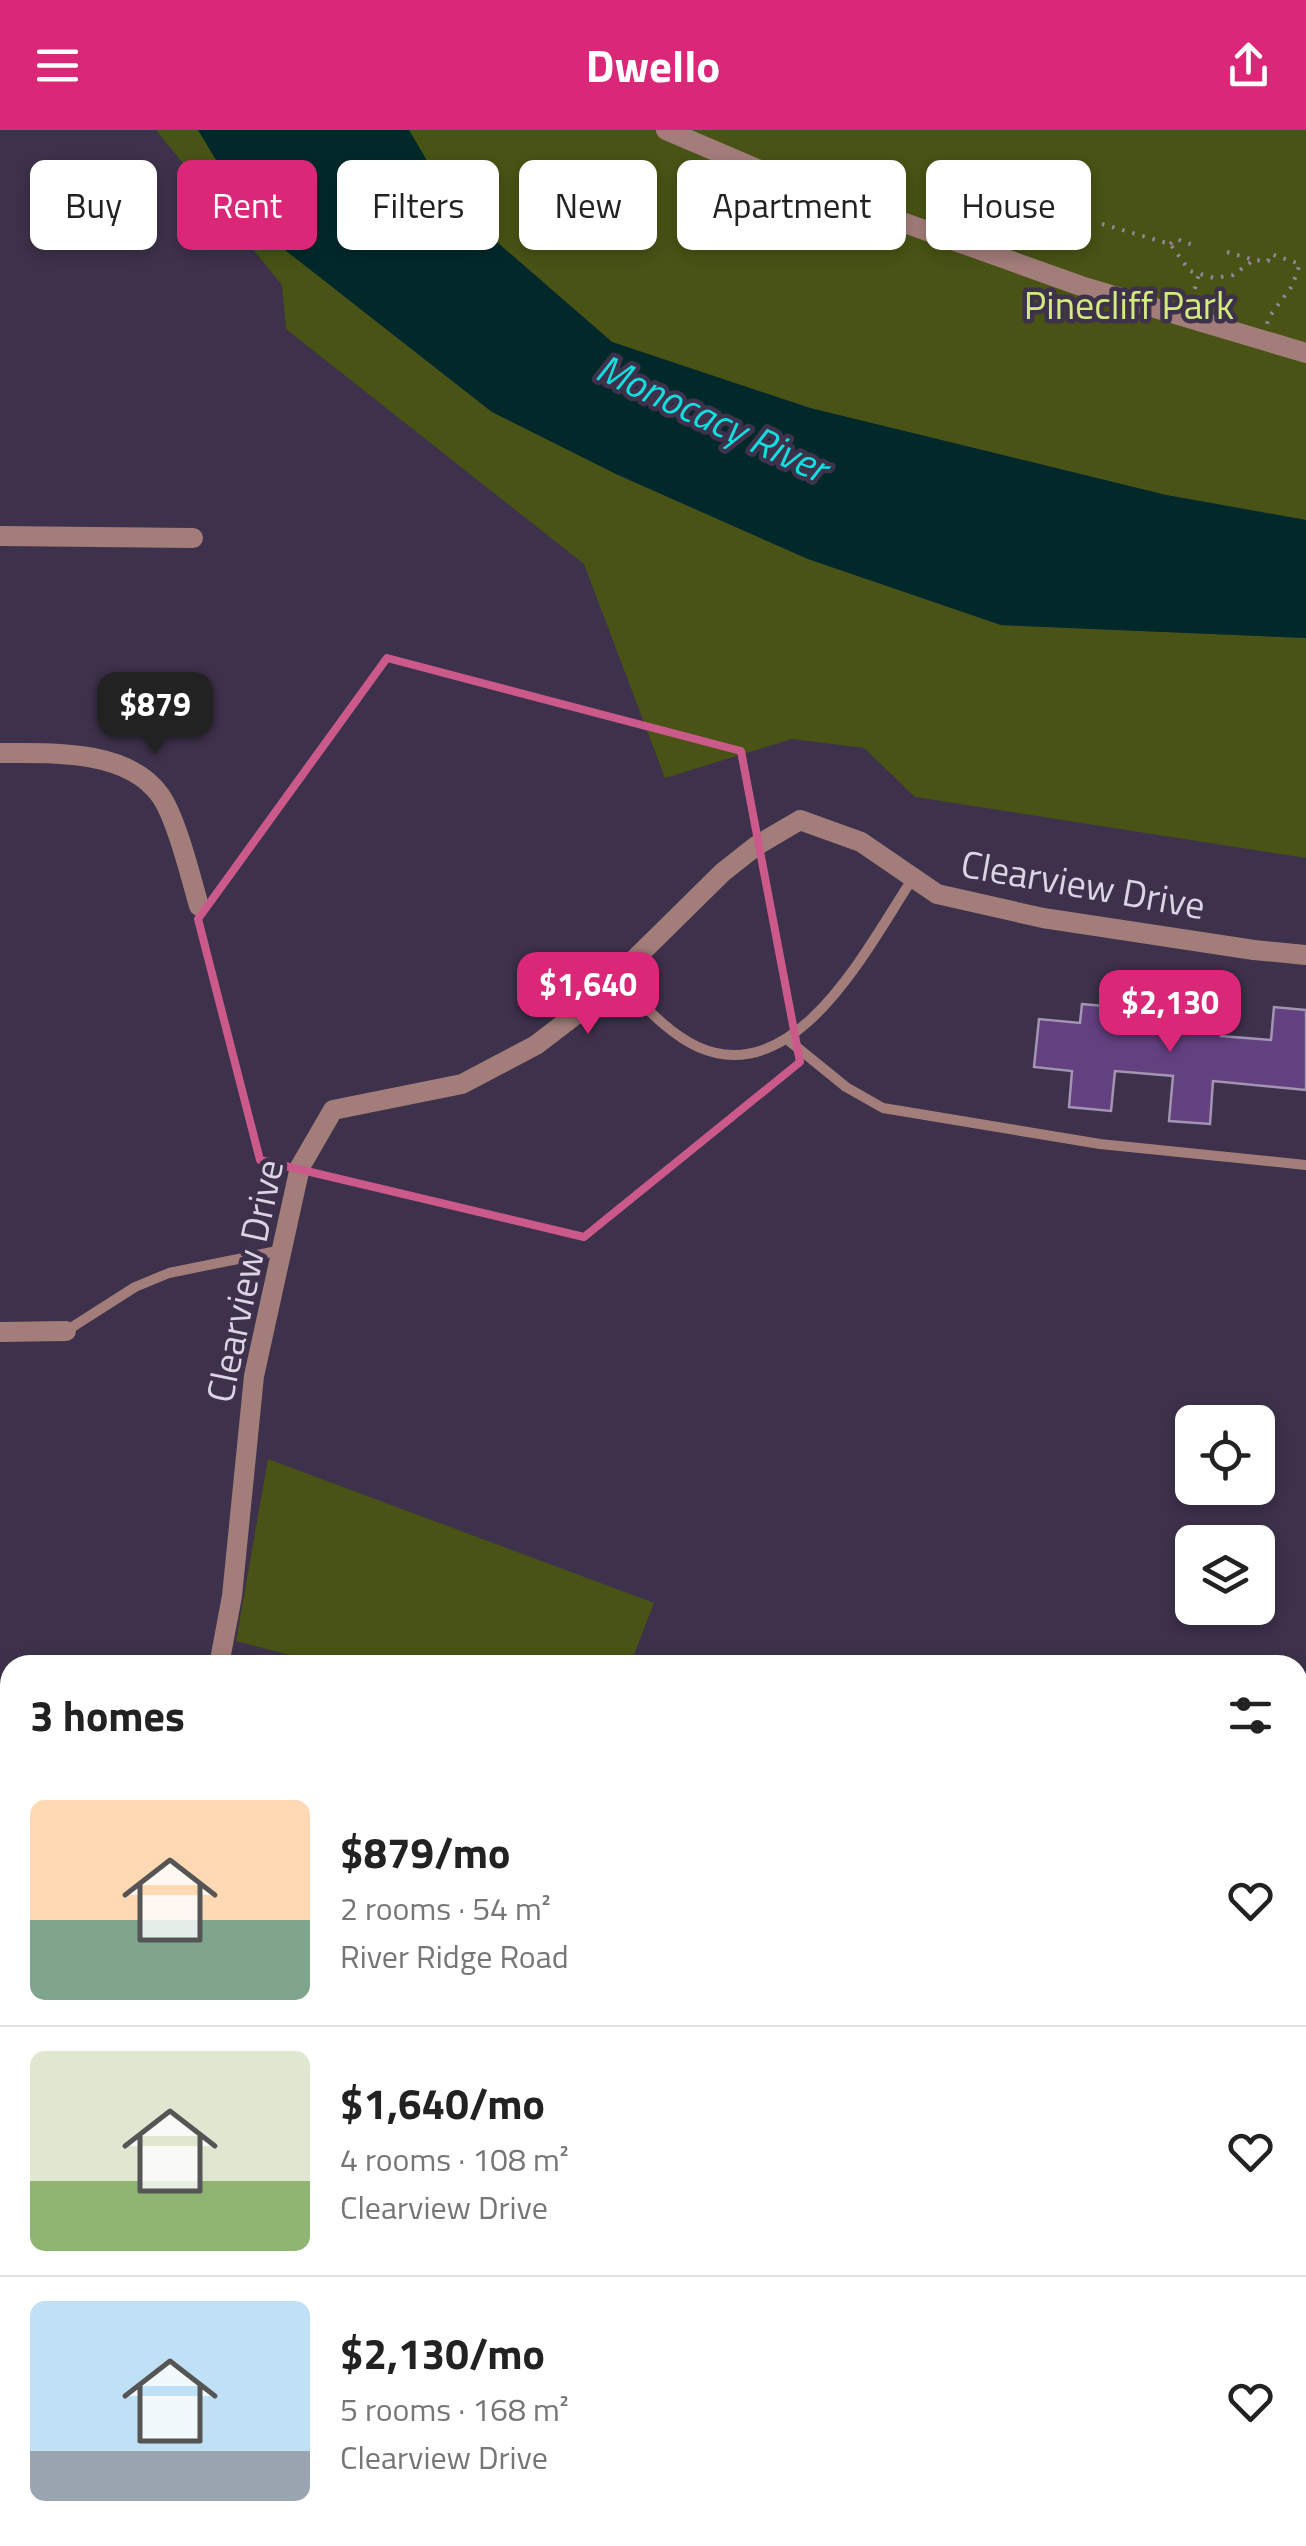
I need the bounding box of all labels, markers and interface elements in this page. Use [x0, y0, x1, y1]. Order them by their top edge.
text: Dwello [586, 31, 720, 99]
icon: menu [30, 38, 85, 93]
icon: share [1221, 38, 1276, 93]
chip: Buy [30, 160, 157, 250]
chip: Rent [177, 160, 317, 250]
chip: Filters [337, 160, 499, 250]
chip: New [519, 160, 657, 250]
chip: Apartment [677, 160, 906, 250]
chip: House [926, 160, 1091, 250]
park label: Pinecliff Park [1024, 276, 1234, 334]
water label: Monocacy River [586, 337, 842, 500]
pin: $879 [96, 672, 214, 757]
text: $879 [119, 680, 191, 728]
street label: Clearview Drive [957, 834, 1210, 934]
pin: $1,640 [507, 952, 669, 1037]
text: $1,640 [539, 960, 637, 1008]
pin: $2,130 [1089, 970, 1251, 1055]
text: $2,130 [1121, 978, 1219, 1026]
street label: Clearview Drive [190, 1154, 298, 1408]
map controls [1175, 1405, 1275, 1625]
button: locate [1175, 1405, 1275, 1505]
button: layers [1175, 1525, 1275, 1625]
text: 3 homes [30, 1683, 185, 1747]
icon: filters [1223, 1688, 1278, 1743]
text: $879/mo [340, 1820, 510, 1884]
icon: home [110, 1840, 230, 1960]
icon: heart [1223, 1873, 1278, 1928]
text: 2 rooms · 54 m² [340, 1884, 551, 1932]
text: River Ridge Road [340, 1932, 569, 1980]
text: $1,640/mo [340, 2071, 545, 2135]
icon: home [110, 2091, 230, 2211]
icon: heart [1223, 2124, 1278, 2179]
text: 4 rooms · 108 m² [340, 2135, 569, 2183]
text: Clearview Drive [340, 2183, 548, 2231]
text: $2,130/mo [340, 2321, 545, 2385]
icon: home [110, 2341, 230, 2461]
icon: heart [1223, 2374, 1278, 2429]
text: 5 rooms · 168 m² [340, 2385, 569, 2433]
text: Clearview Drive [340, 2433, 548, 2481]

